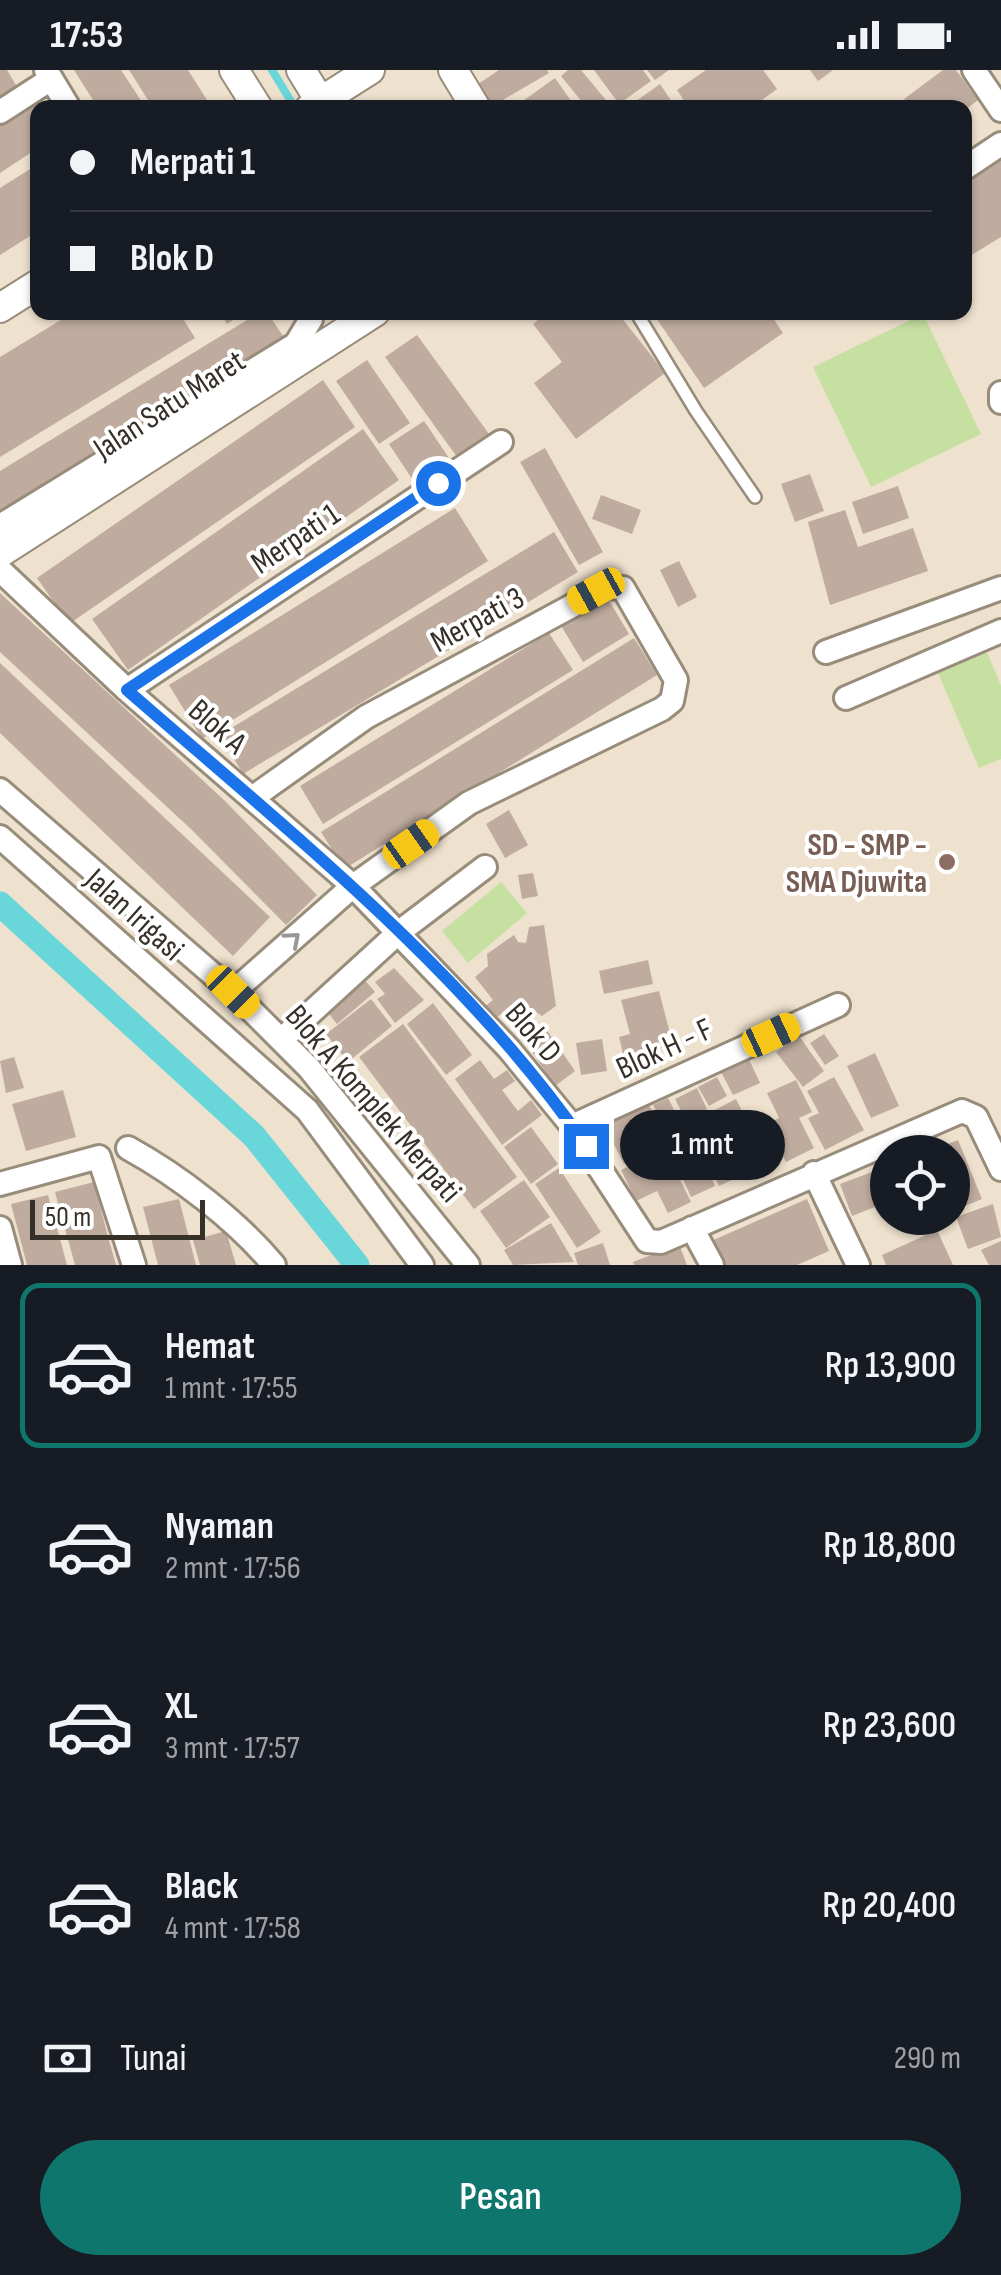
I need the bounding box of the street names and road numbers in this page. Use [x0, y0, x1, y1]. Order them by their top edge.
street label: Jalan Satu Maret [86, 342, 253, 469]
street label: Merpati 1 [244, 496, 348, 583]
street label: Merpati 3 [424, 579, 531, 662]
street label: Blok A [180, 691, 254, 763]
street label: Jalan Irigasi [76, 860, 192, 970]
street label: Blok D [496, 995, 569, 1071]
street label: Blok A Komplek Merpati [276, 997, 469, 1211]
street label: Blok H - F [610, 1010, 719, 1089]

